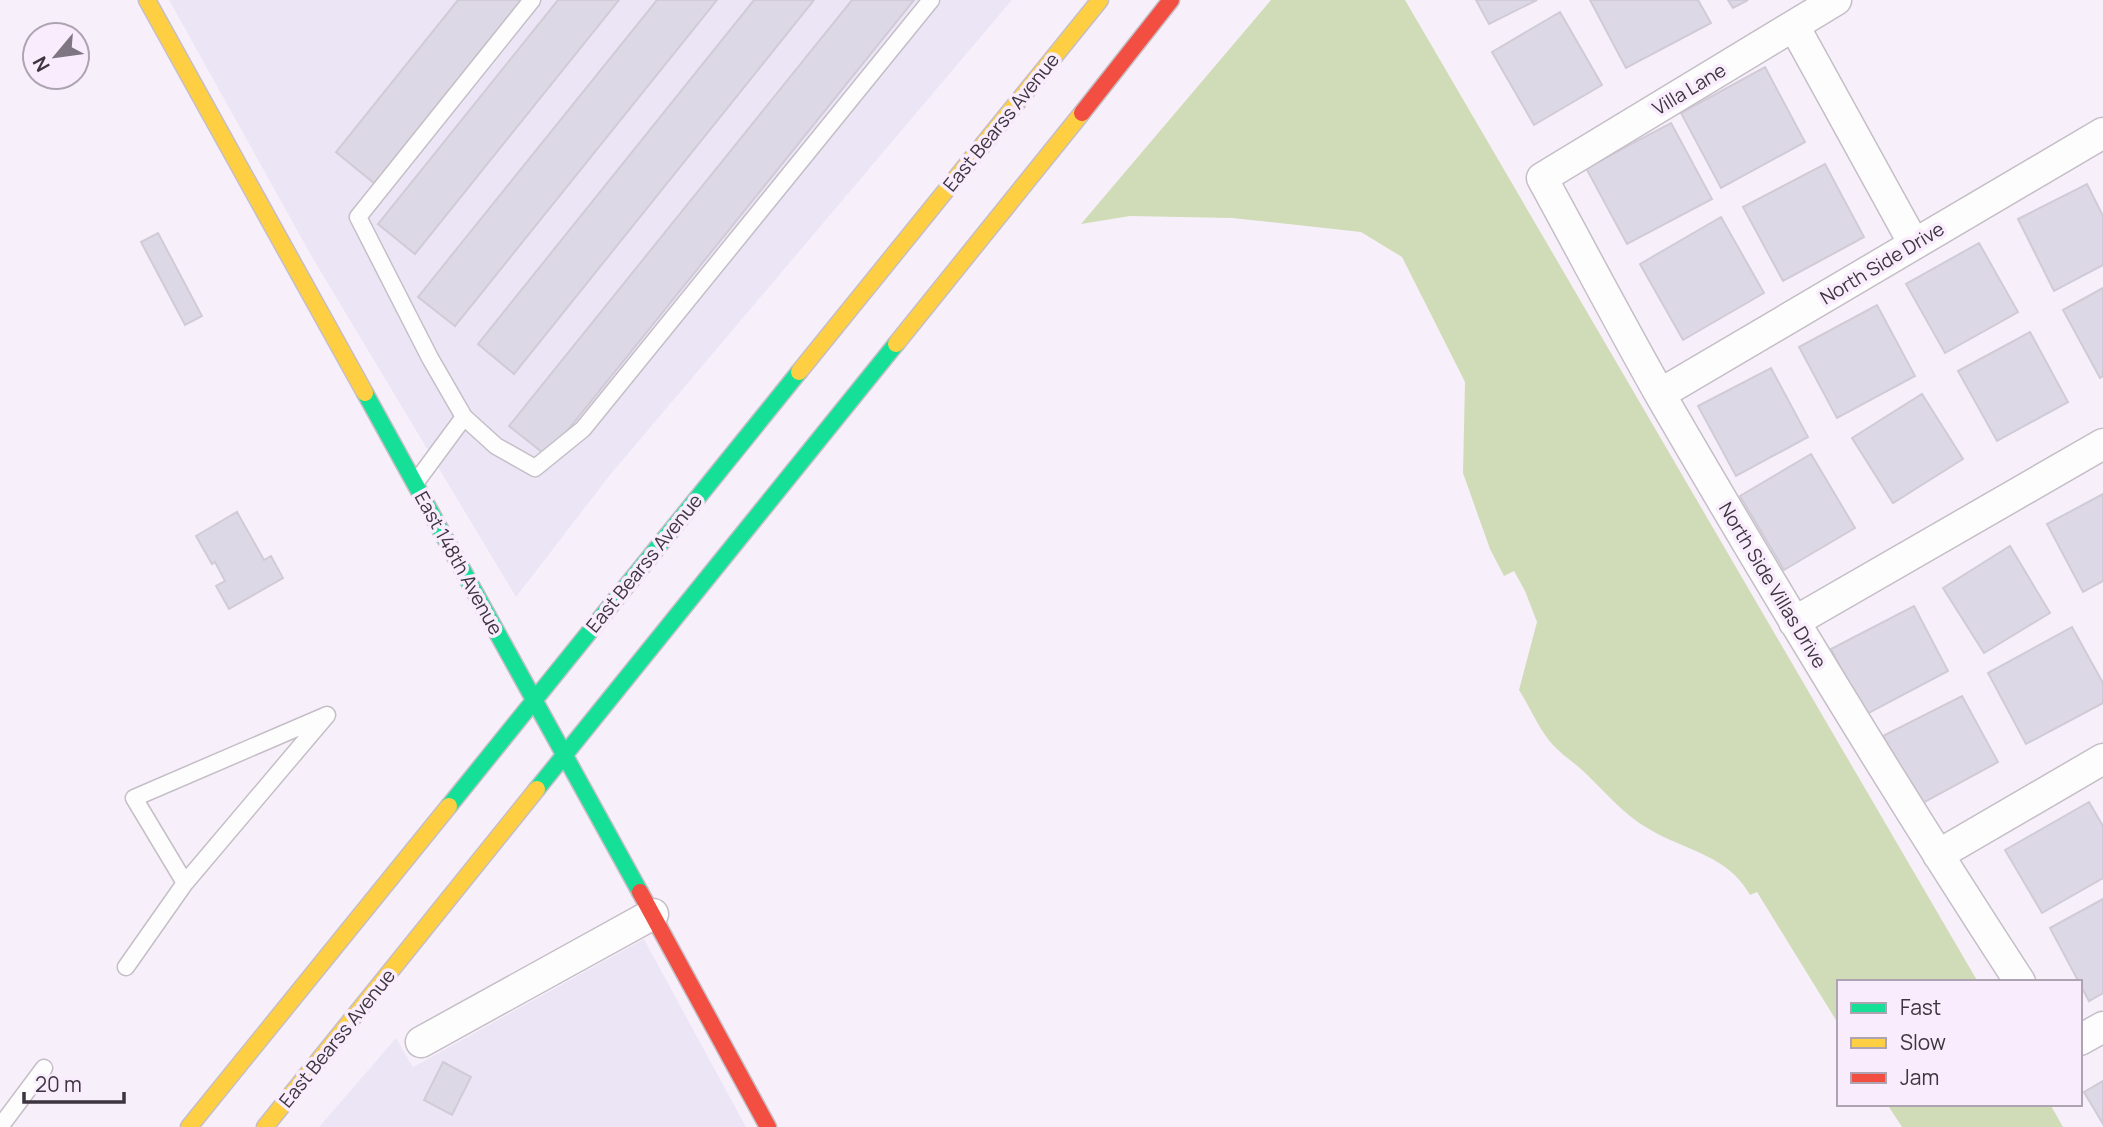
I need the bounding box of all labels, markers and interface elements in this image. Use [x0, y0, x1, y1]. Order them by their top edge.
north arrow [21, 21, 91, 91]
street label: East Bearss Avenue [937, 47, 1065, 197]
text: N [26, 52, 56, 77]
street label: Villa Lane [1647, 57, 1731, 121]
street label: North Side Drive [1815, 216, 1949, 310]
street label: East 148th Avenue [409, 487, 509, 639]
street label: East Bearss Avenue [580, 488, 708, 638]
street label: North Side Villas Drive [1713, 497, 1833, 673]
street label: East Bearss Avenue [273, 963, 401, 1113]
legend [1837, 980, 2082, 1106]
text: Fast [1900, 993, 1941, 1021]
text: Slow [1900, 1028, 1946, 1056]
scale bar [24, 1060, 124, 1104]
text: Jam [1900, 1063, 1939, 1091]
text: 20 m [35, 1070, 82, 1098]

